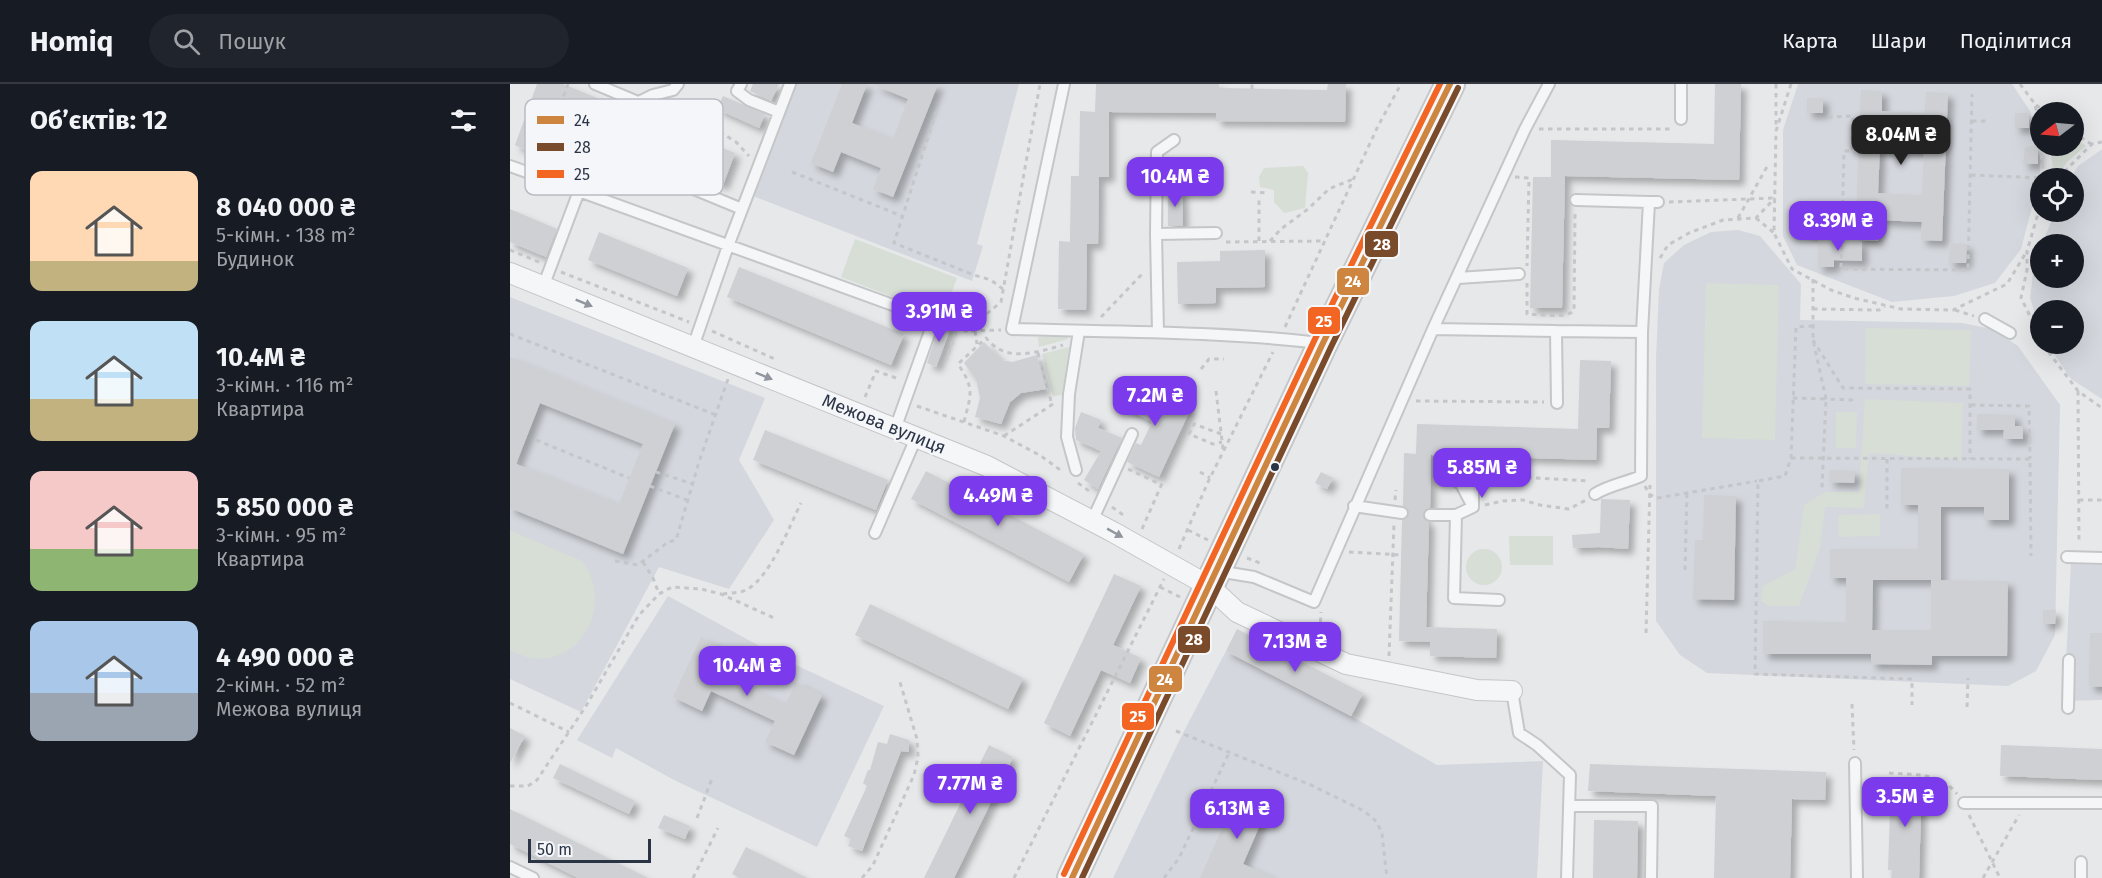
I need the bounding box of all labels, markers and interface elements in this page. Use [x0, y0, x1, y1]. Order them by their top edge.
search box [149, 14, 569, 68]
text: Homiq [30, 25, 113, 58]
icon: search [170, 25, 203, 58]
text: Пошук [218, 28, 286, 55]
text: Карта [1782, 28, 1838, 54]
text: Шари [1871, 28, 1927, 54]
text: Поділитися [1960, 28, 2072, 54]
legend [525, 99, 723, 195]
north arrow [2030, 102, 2084, 156]
map controls [2030, 102, 2084, 354]
icon: filters [447, 104, 480, 137]
text: Об’єктів: 12 [30, 105, 168, 136]
text: 24 [574, 111, 590, 130]
pin: 8.04M ₴ [1846, 115, 1956, 166]
text: 8.04M ₴ [1865, 122, 1937, 146]
text: 28 [574, 138, 591, 157]
pin: 10.4M ₴ [1120, 157, 1230, 208]
text: 10.4M ₴ [1141, 164, 1209, 188]
text: 25 [574, 165, 590, 184]
button: locate [2030, 168, 2084, 222]
text: 8 040 000 ₴ [216, 192, 355, 223]
icon: home [78, 195, 150, 267]
pin: 8.39M ₴ [1783, 201, 1893, 252]
text: 8.39M ₴ [1803, 208, 1873, 232]
text: 5-кімн. · 138 m² [216, 223, 356, 247]
line badge: 28 [1364, 230, 1399, 258]
button: + [2030, 234, 2084, 288]
text: 28 [1373, 235, 1391, 254]
text: Будинок [216, 247, 294, 271]
line badge: 24 [1336, 267, 1370, 296]
text: 24 [1345, 272, 1361, 291]
pin: 3.91M ₴ [884, 292, 994, 343]
one-way arrow [575, 298, 593, 308]
text: 3.91M ₴ [906, 299, 972, 323]
button: − [2030, 300, 2084, 354]
line badge: 25 [1307, 306, 1341, 335]
text: 25 [1316, 312, 1333, 331]
text: 10.4M ₴ [216, 342, 305, 373]
icon: home [78, 345, 150, 417]
one-way arrow [756, 371, 774, 381]
text: 3-кімн. · 116 m² [216, 373, 354, 397]
pin: 7.2M ₴ [1106, 376, 1204, 427]
text: 7.2M ₴ [1127, 383, 1183, 407]
street label: Межова вулиця [819, 389, 949, 459]
text: Квартира [216, 397, 305, 421]
pin: 5.85M ₴ [1427, 448, 1537, 499]
text: 5.85M ₴ [1447, 455, 1517, 479]
unlabelled marker [1269, 461, 1281, 473]
pin: 4.49M ₴ [943, 476, 1053, 527]
text: 4.49M ₴ [963, 483, 1033, 507]
text: 5 850 000 ₴ [216, 492, 353, 523]
icon: home [78, 495, 150, 567]
text: 3-кімн. · 95 m² [216, 523, 346, 547]
one-way arrow [1106, 528, 1123, 538]
text: Квартира [216, 547, 305, 571]
pin: 7.13M ₴ [1240, 622, 1350, 673]
line badge: 28 [1177, 625, 1211, 654]
text: 7.13M ₴ [1263, 629, 1327, 653]
text: 28 [1185, 630, 1203, 649]
text: 4 490 000 ₴ [216, 642, 354, 673]
icon: home [78, 645, 150, 717]
pin: 10.4M ₴ [692, 646, 802, 697]
text: 10.4M ₴ [713, 653, 781, 677]
line badge: 24 [1148, 665, 1183, 693]
text: 24 [1157, 670, 1173, 689]
text: 2-кімн. · 52 m² [216, 673, 345, 697]
text: Межова вулиця [216, 697, 362, 721]
line badge: 25 [1121, 702, 1155, 731]
text: 25 [1130, 707, 1147, 726]
pin: 7.77M ₴ [915, 764, 1025, 815]
text: 7.77M ₴ [938, 771, 1002, 795]
pin: 3.5M ₴ [1856, 777, 1954, 828]
text: 3.5M ₴ [1876, 784, 1934, 808]
pin: 6.13M ₴ [1182, 789, 1292, 840]
text: 6.13M ₴ [1204, 796, 1270, 820]
scale bar [528, 836, 651, 864]
text: 50 m [537, 840, 572, 859]

